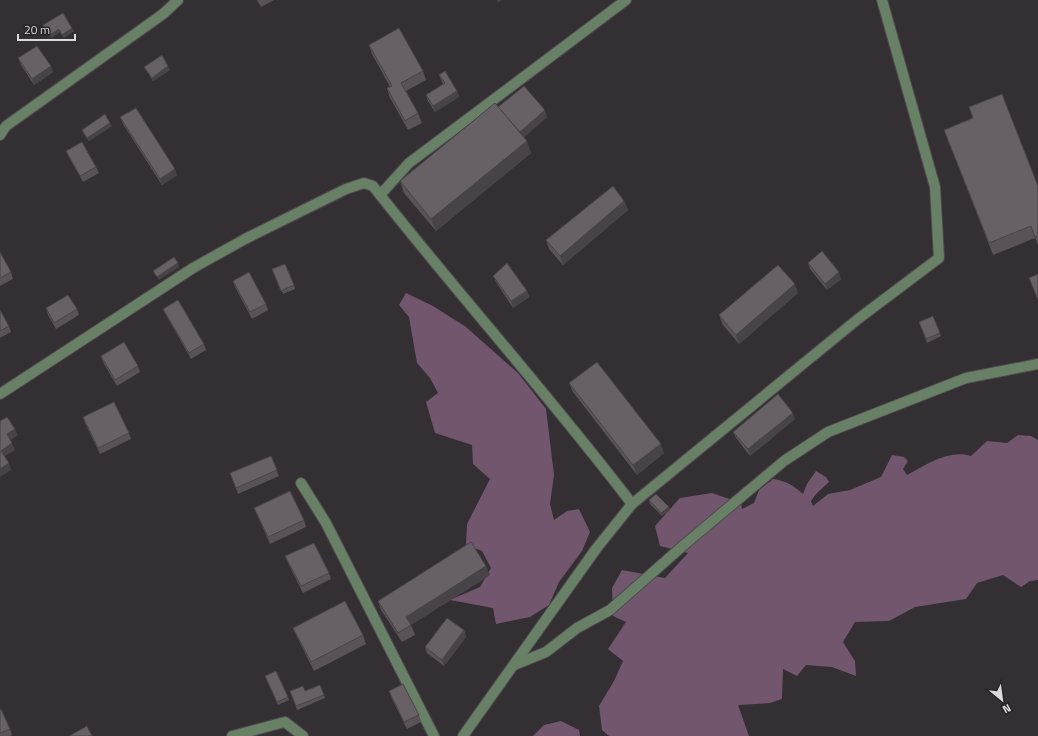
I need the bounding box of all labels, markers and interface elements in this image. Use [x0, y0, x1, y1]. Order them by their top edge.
scale bar [18, 16, 75, 42]
text: 20 m [24, 20, 50, 39]
north arrow [982, 680, 1022, 720]
text: N [1000, 700, 1014, 718]

